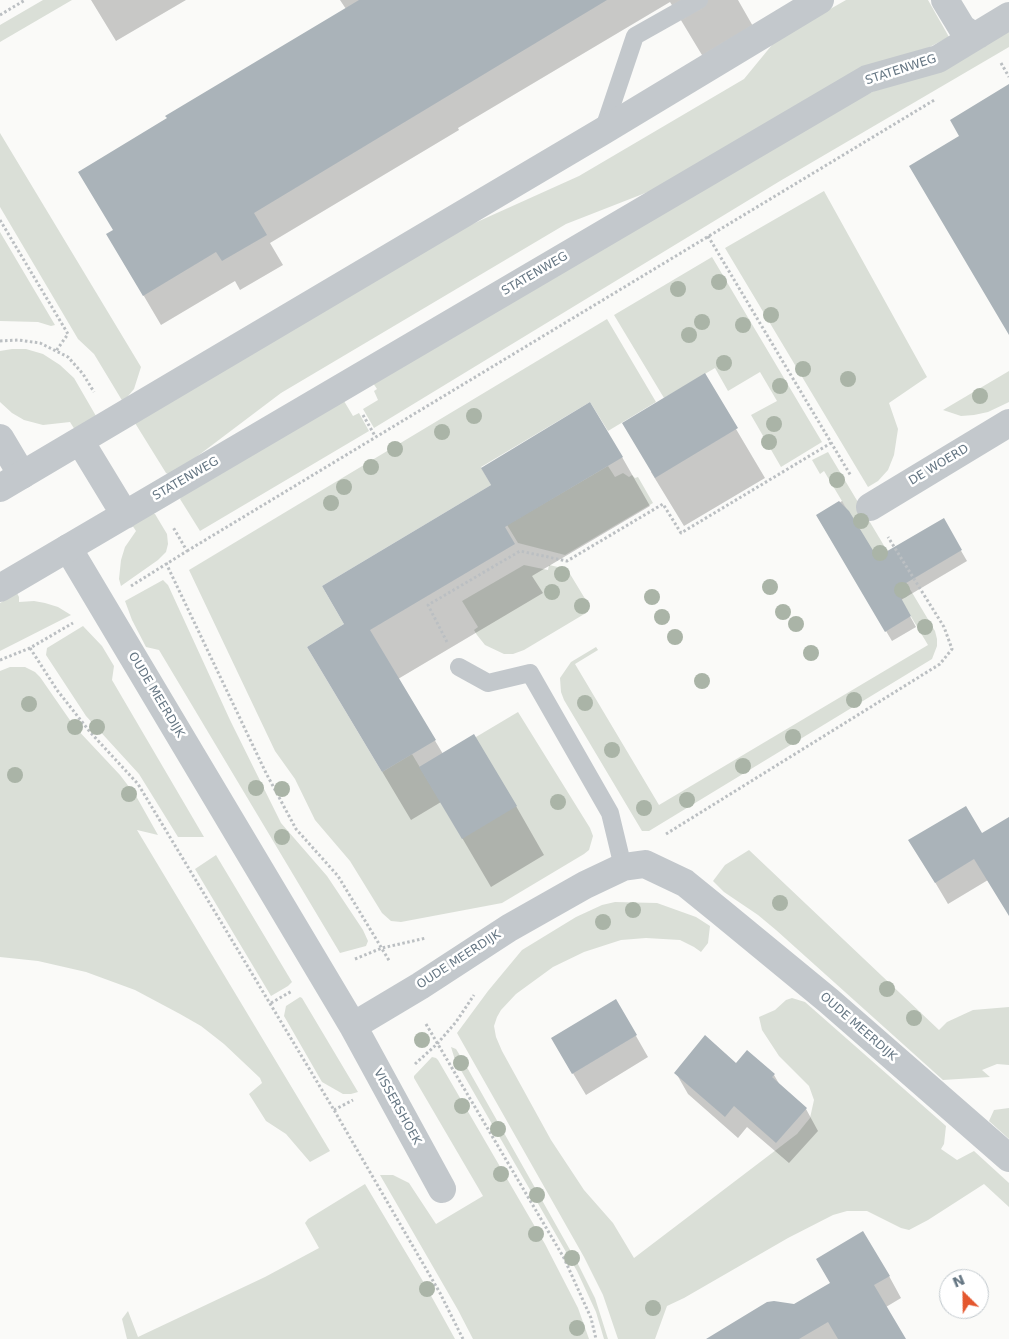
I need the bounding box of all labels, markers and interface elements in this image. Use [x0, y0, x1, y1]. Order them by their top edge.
street label: STATENWEG [864, 52, 938, 88]
street label: STATENWEG [499, 249, 571, 299]
street label: DE WOERD [907, 442, 971, 488]
street label: STATENWEG [150, 454, 222, 504]
street label: OUDE MEERDIJK [125, 650, 187, 740]
street label: OUDE MEERDIJK [414, 928, 504, 992]
street label: OUDE MEERDIJK [817, 990, 899, 1064]
street label: VISSERSHOEK [370, 1067, 424, 1147]
north arrow [939, 1269, 989, 1319]
text: N [950, 1271, 967, 1291]

